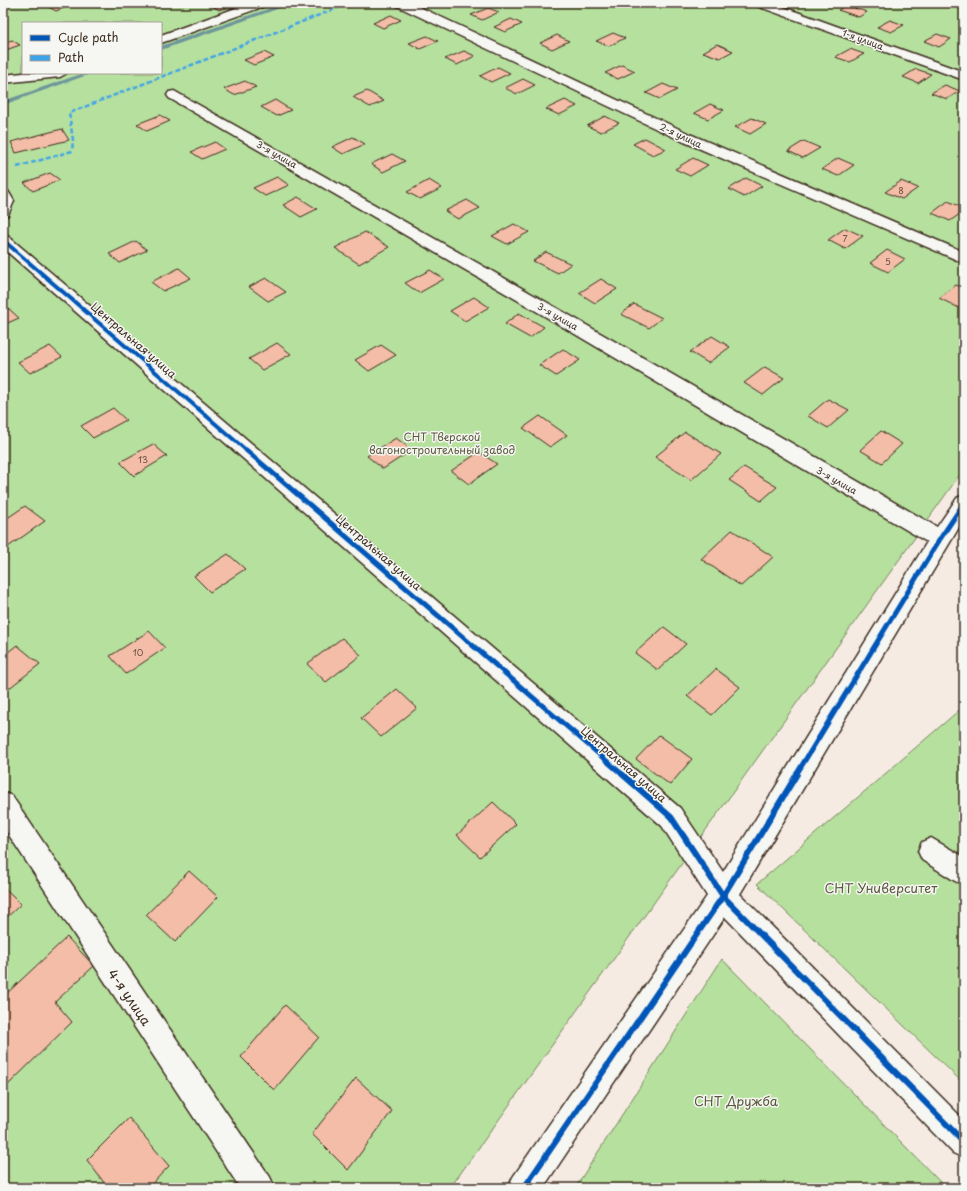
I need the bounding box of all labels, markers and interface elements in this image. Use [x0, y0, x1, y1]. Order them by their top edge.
legend [22, 22, 162, 74]
street label: 1-я улица [840, 25, 886, 53]
text: Cycle path [58, 28, 119, 46]
text: Path [58, 48, 84, 66]
street label: 2-я улица [658, 119, 705, 151]
street label: 3-я улица [254, 137, 300, 171]
house number: 8 [898, 183, 904, 197]
house number: 7 [842, 231, 848, 245]
house number: 5 [885, 254, 891, 268]
street label: Центральная улица [87, 298, 181, 382]
street label: 3-я улица [535, 299, 581, 333]
park label: СНТ Тверской вагоностроительный завод [369, 428, 515, 458]
house number: 13 [138, 452, 148, 466]
street label: 3-я улица [814, 463, 860, 497]
street label: Центральная улица [332, 510, 426, 594]
house number: 10 [133, 645, 144, 659]
street label: Центральная улица [577, 722, 671, 806]
park label: СНТ Университет [825, 878, 938, 897]
street label: 4-я улица [104, 965, 156, 1030]
park label: СНТ Дружба [694, 1091, 779, 1110]

